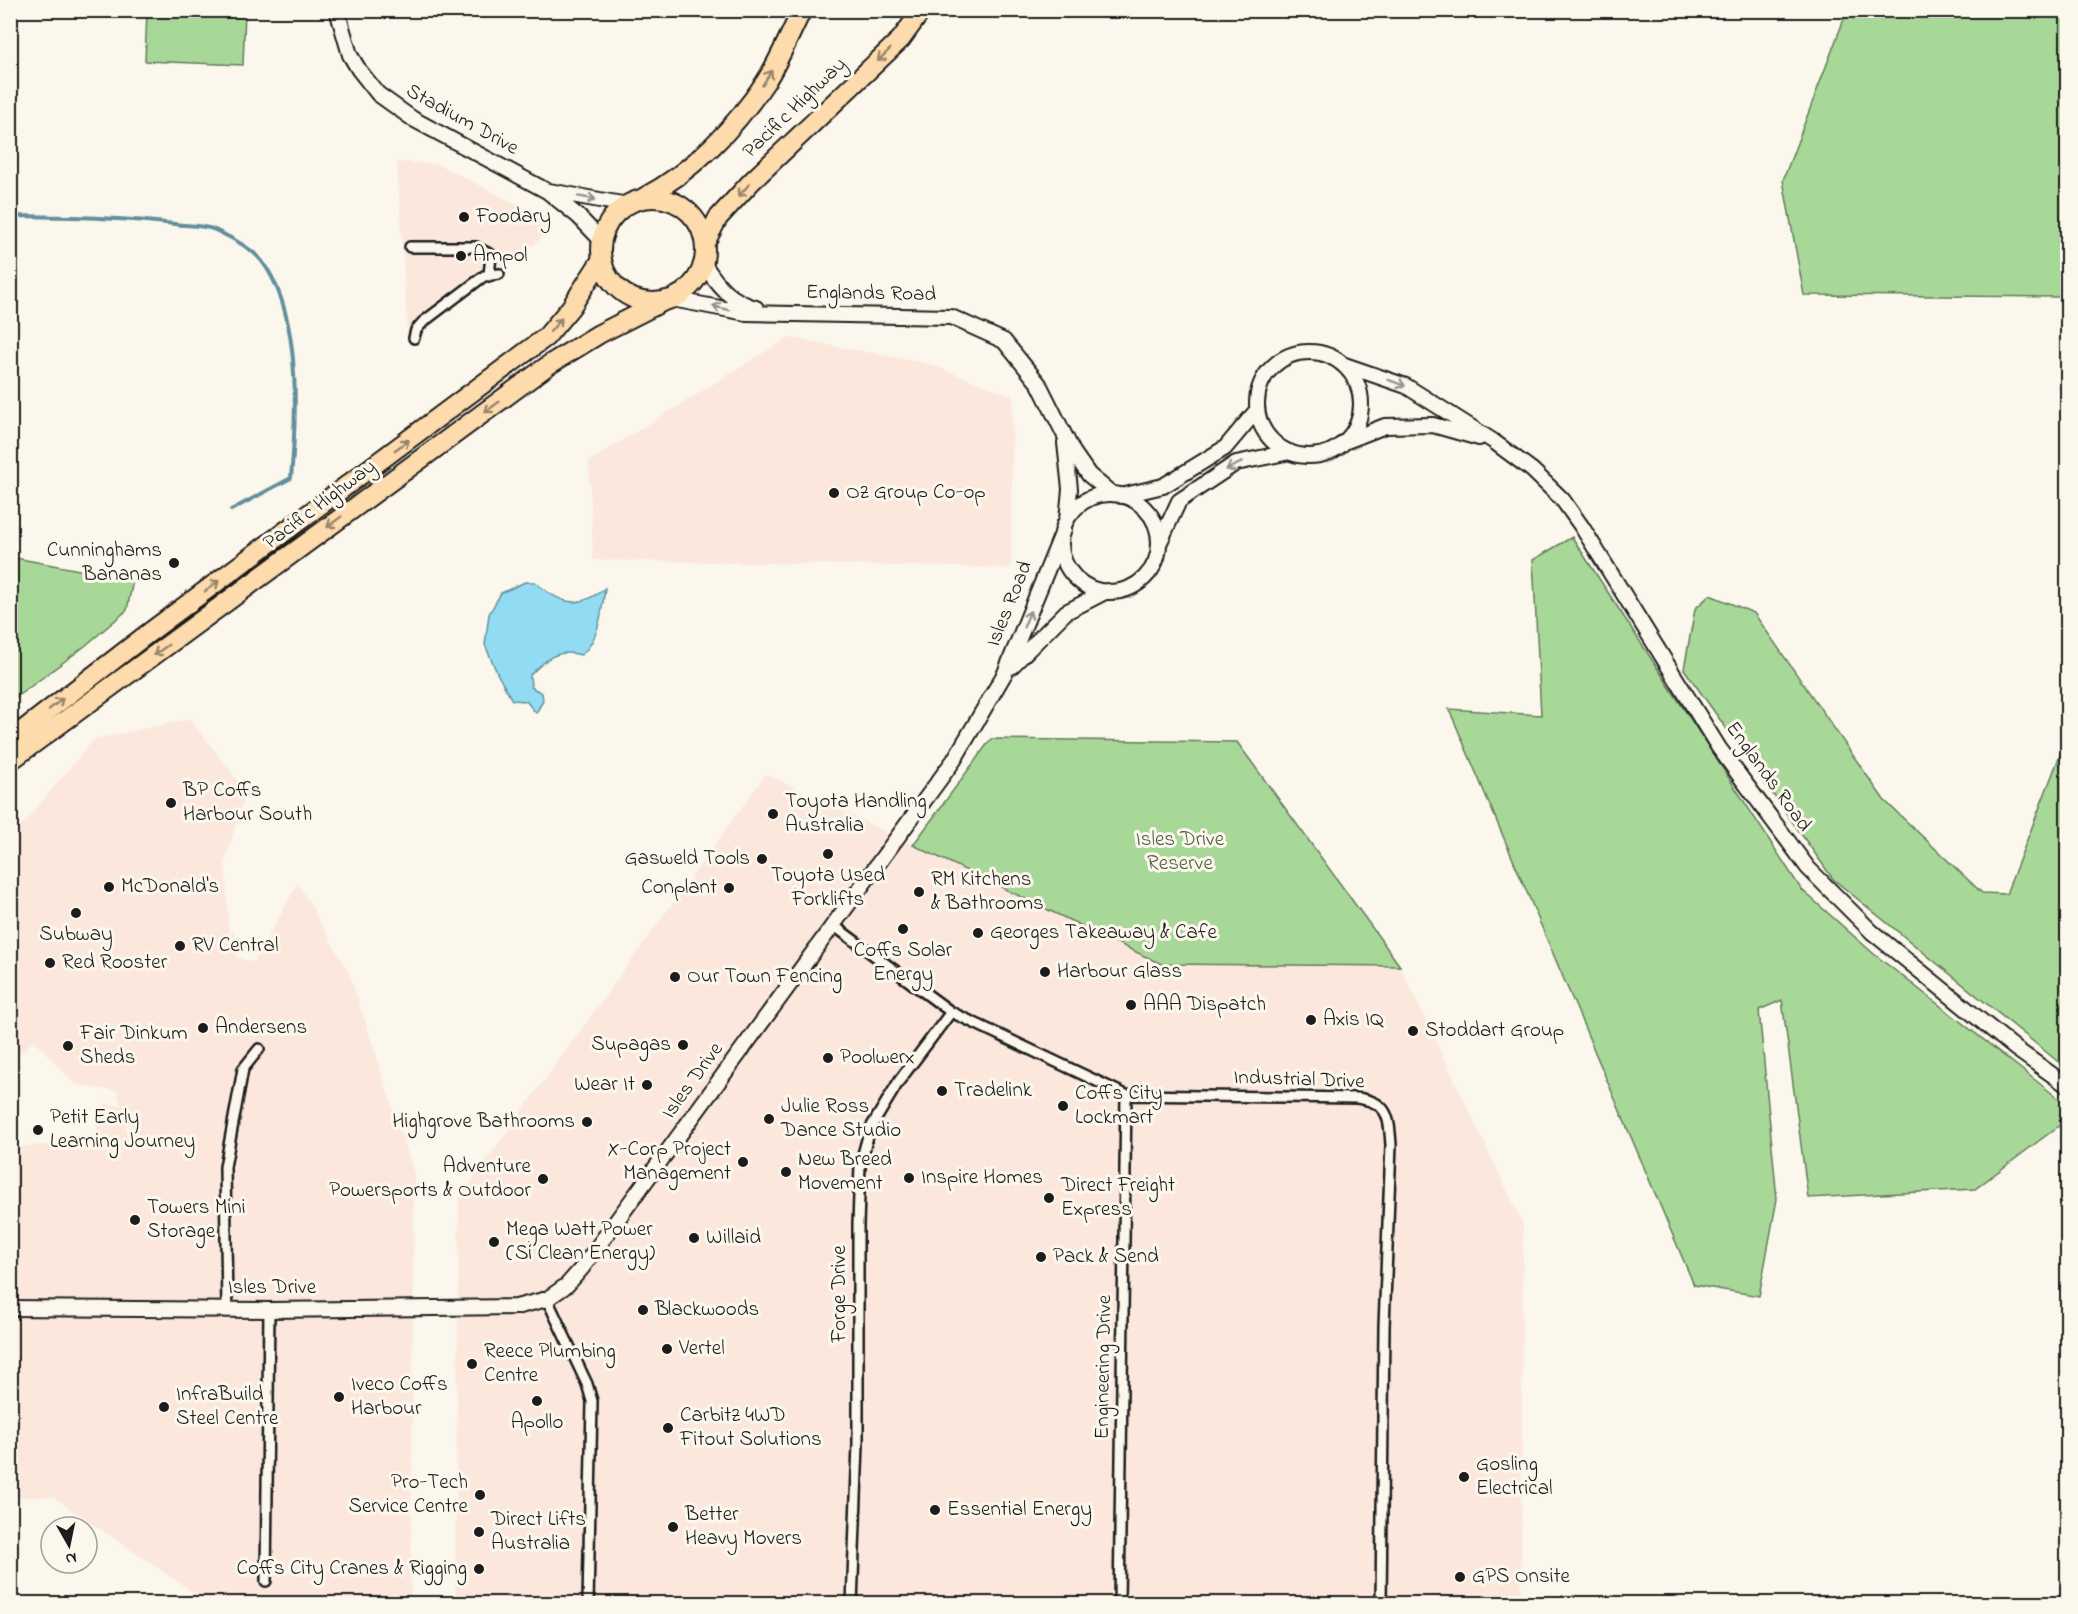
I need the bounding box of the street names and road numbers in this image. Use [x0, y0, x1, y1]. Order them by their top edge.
street label: Pacific Highway [736, 50, 855, 167]
street label: Stadium Drive [400, 77, 524, 164]
street label: Englands Road [806, 278, 937, 312]
street label: Pacific Highway [257, 452, 384, 559]
street label: Isles Road [979, 556, 1041, 651]
street label: Englands Road [1716, 715, 1819, 840]
street label: Isles Drive [655, 1036, 731, 1126]
street label: Industrial Drive [1233, 1063, 1366, 1097]
street label: Forge Drive [825, 1245, 857, 1344]
street label: Isles Drive [228, 1273, 317, 1303]
street label: Engineering Drive [1088, 1294, 1122, 1440]

